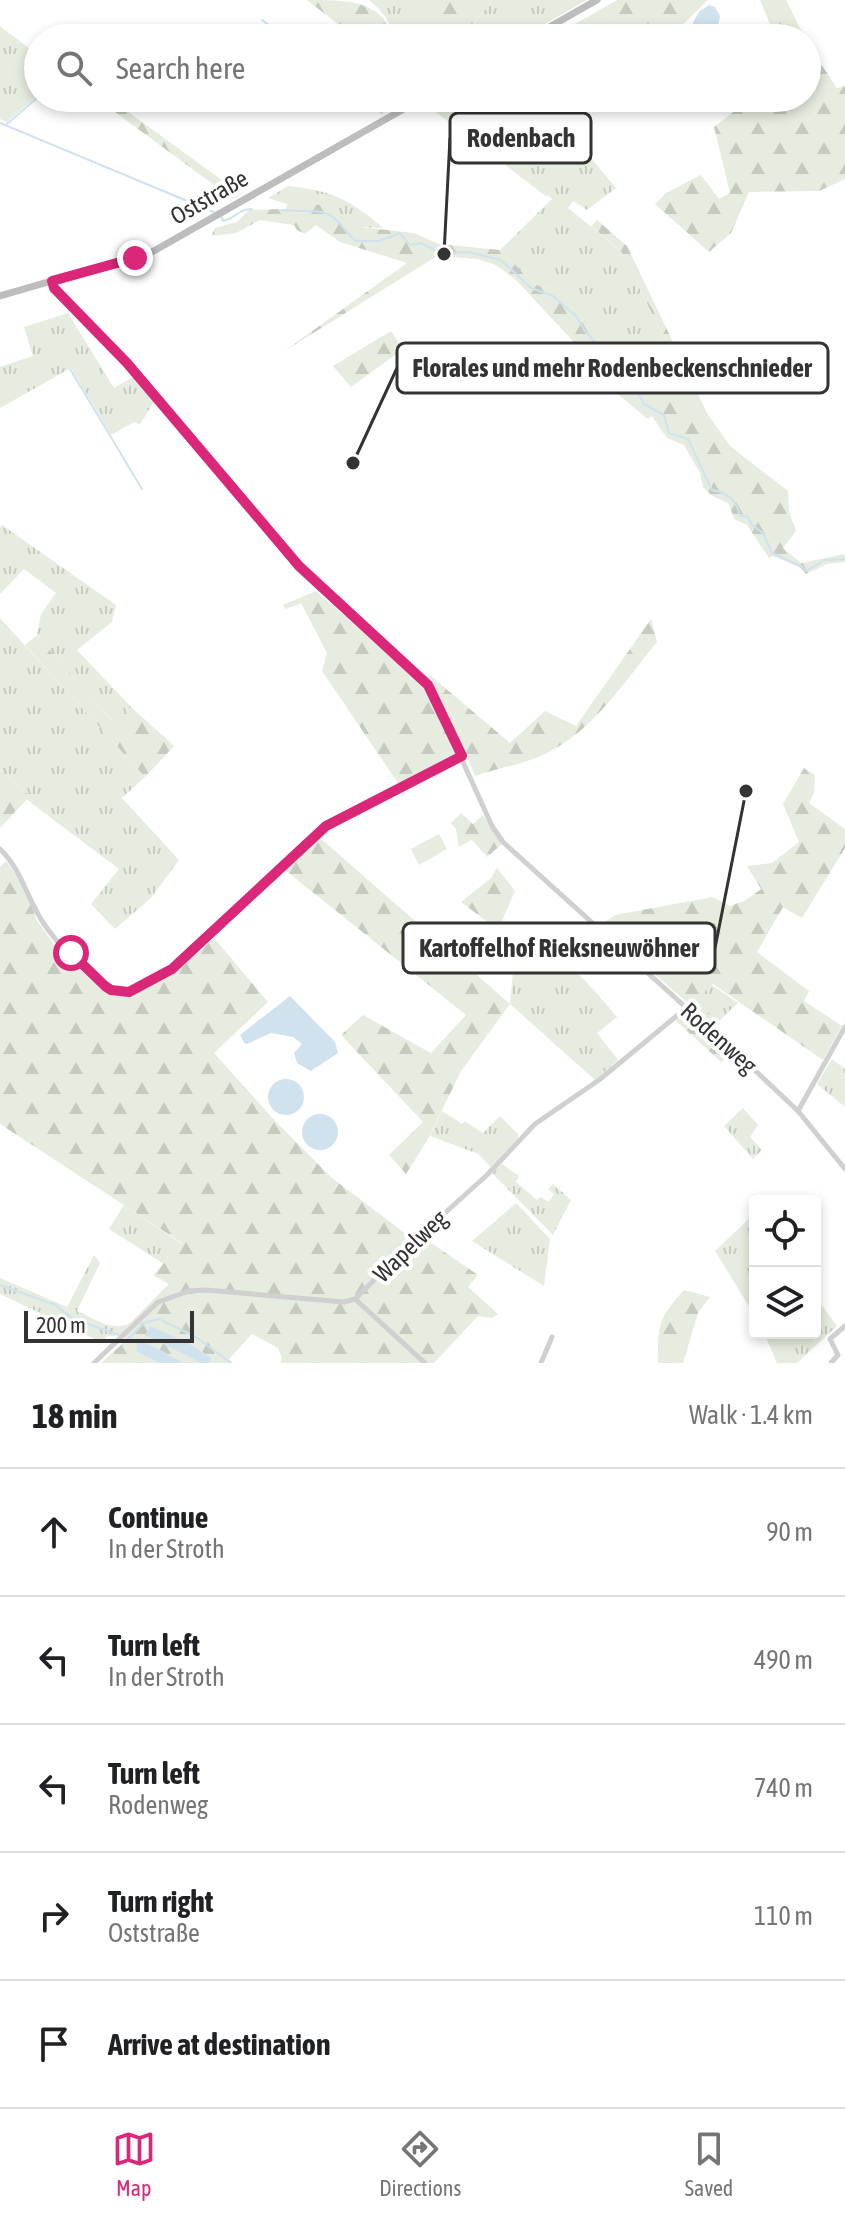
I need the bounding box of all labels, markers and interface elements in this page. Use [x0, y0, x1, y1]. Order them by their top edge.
search box [24, 24, 821, 112]
icon: search [52, 46, 96, 90]
text: Search here [116, 51, 245, 85]
callout: Rodenbach [450, 113, 591, 163]
text: Rodenbach [467, 123, 575, 153]
street label: Oststraße [166, 164, 252, 230]
route end [117, 240, 153, 276]
callout: Florales und mehr Rodenbeckenschnieder [397, 343, 828, 393]
text: Florales und mehr Rodenbeckenschnieder [412, 353, 813, 383]
callout: Kartoffelhof Rieksneuwöhner [403, 923, 715, 973]
text: Kartoffelhof Rieksneuwöhner [419, 933, 700, 963]
route start [53, 935, 89, 971]
street label: Rodenweg [676, 997, 763, 1079]
map controls [749, 1195, 821, 1339]
button: locate [749, 1195, 821, 1267]
street label: Wapelweg [368, 1204, 453, 1288]
button: layers [749, 1267, 821, 1339]
scale bar [24, 1307, 194, 1343]
text: 200 m [36, 1312, 86, 1338]
text: 18 min [32, 1396, 117, 1435]
text: Walk · 1.4 km [689, 1400, 813, 1430]
text: Continue [108, 1500, 208, 1534]
icon: ahead [32, 1510, 76, 1554]
text: 90 m [766, 1517, 813, 1547]
text: In der Stroth [108, 1534, 225, 1564]
text: Turn left [108, 1628, 200, 1662]
icon: left [32, 1638, 76, 1682]
text: 490 m [754, 1645, 813, 1675]
text: In der Stroth [108, 1662, 225, 1692]
text: Turn left [108, 1756, 200, 1790]
icon: left [32, 1766, 76, 1810]
text: 740 m [754, 1773, 813, 1803]
text: Rodenweg [108, 1790, 208, 1820]
text: Turn right [108, 1884, 214, 1918]
icon: right [32, 1894, 76, 1938]
text: 110 m [754, 1901, 813, 1931]
text: Oststraße [108, 1918, 200, 1948]
icon: arrive [32, 2022, 76, 2066]
text: Arrive at destination [108, 2027, 330, 2061]
tab: Map [112, 2127, 156, 2201]
tab: Directions [379, 2127, 461, 2201]
tab: Saved [685, 2127, 733, 2201]

